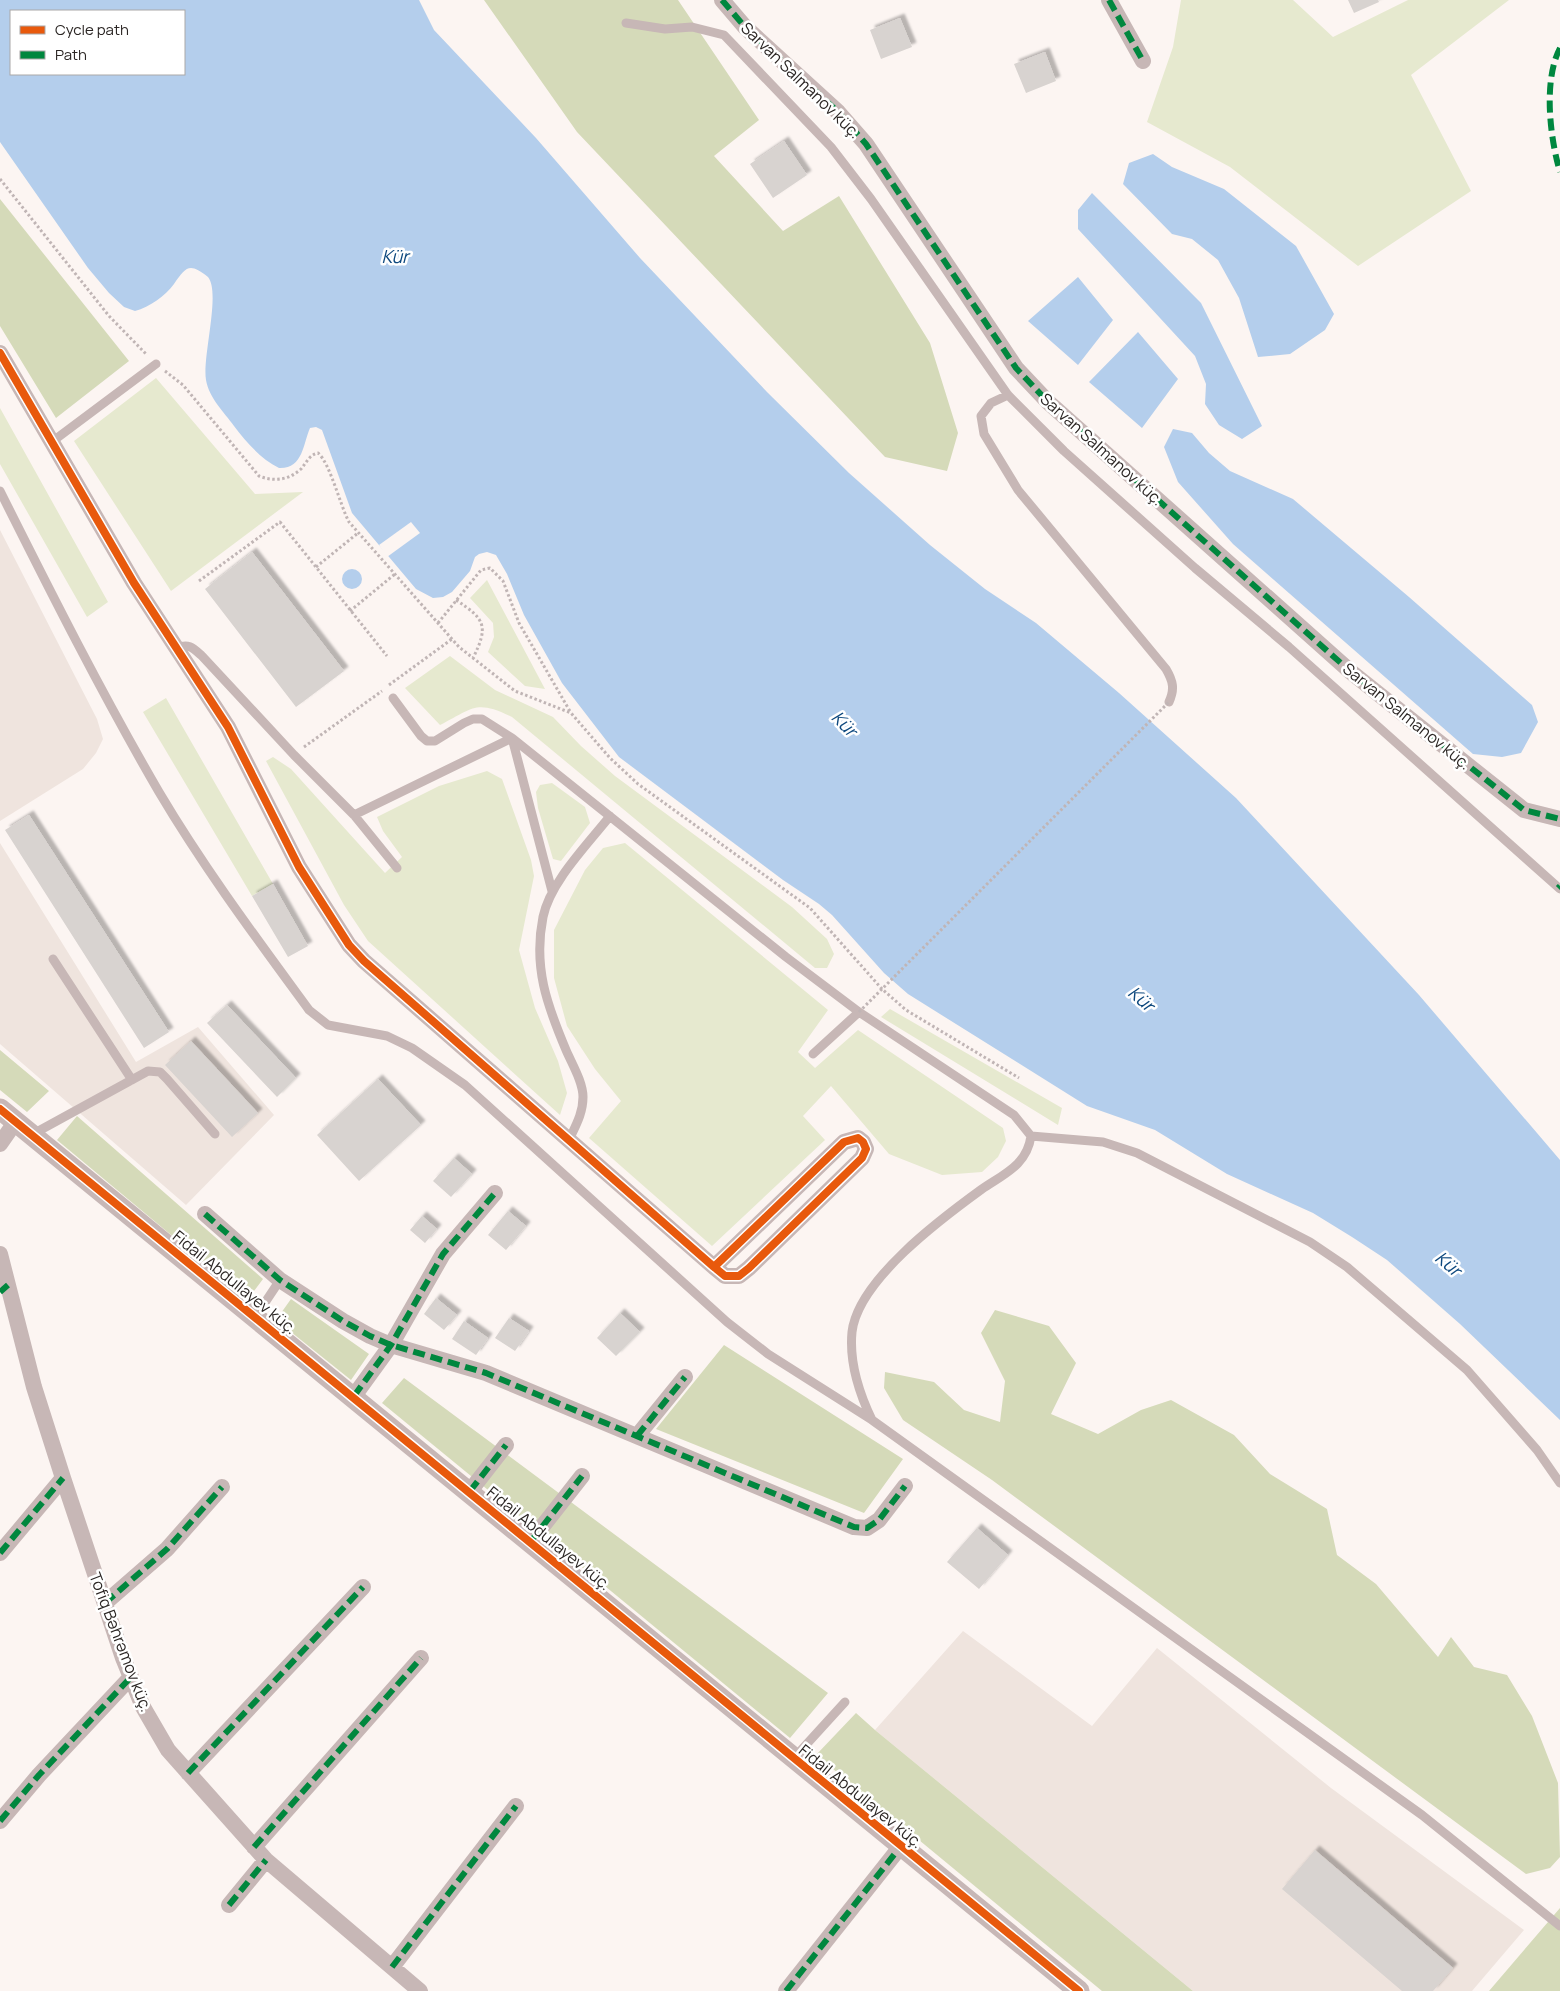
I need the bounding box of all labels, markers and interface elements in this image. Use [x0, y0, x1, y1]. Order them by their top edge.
legend [10, 10, 185, 75]
street label: Sarvan Salmanov küç. [736, 17, 866, 143]
text: Cycle path [55, 19, 129, 40]
text: Path [55, 44, 87, 65]
water label: Kür [381, 244, 411, 268]
street label: Sarvan Salmanov küç. [1036, 388, 1168, 510]
street label: Sarvan Salmanov küç. [1338, 658, 1476, 774]
water label: Kür [827, 705, 865, 743]
water label: Kür [1124, 980, 1162, 1018]
street label: Fidail Abdullayev küç. [168, 1225, 302, 1339]
water label: Kür [1430, 1245, 1469, 1283]
street label: Fidail Abdullayev küç. [482, 1481, 616, 1595]
street label: Tofiq Bəhrəmov küç. [84, 1569, 158, 1715]
street label: Fidail Abdullayev küç. [794, 1739, 928, 1853]

